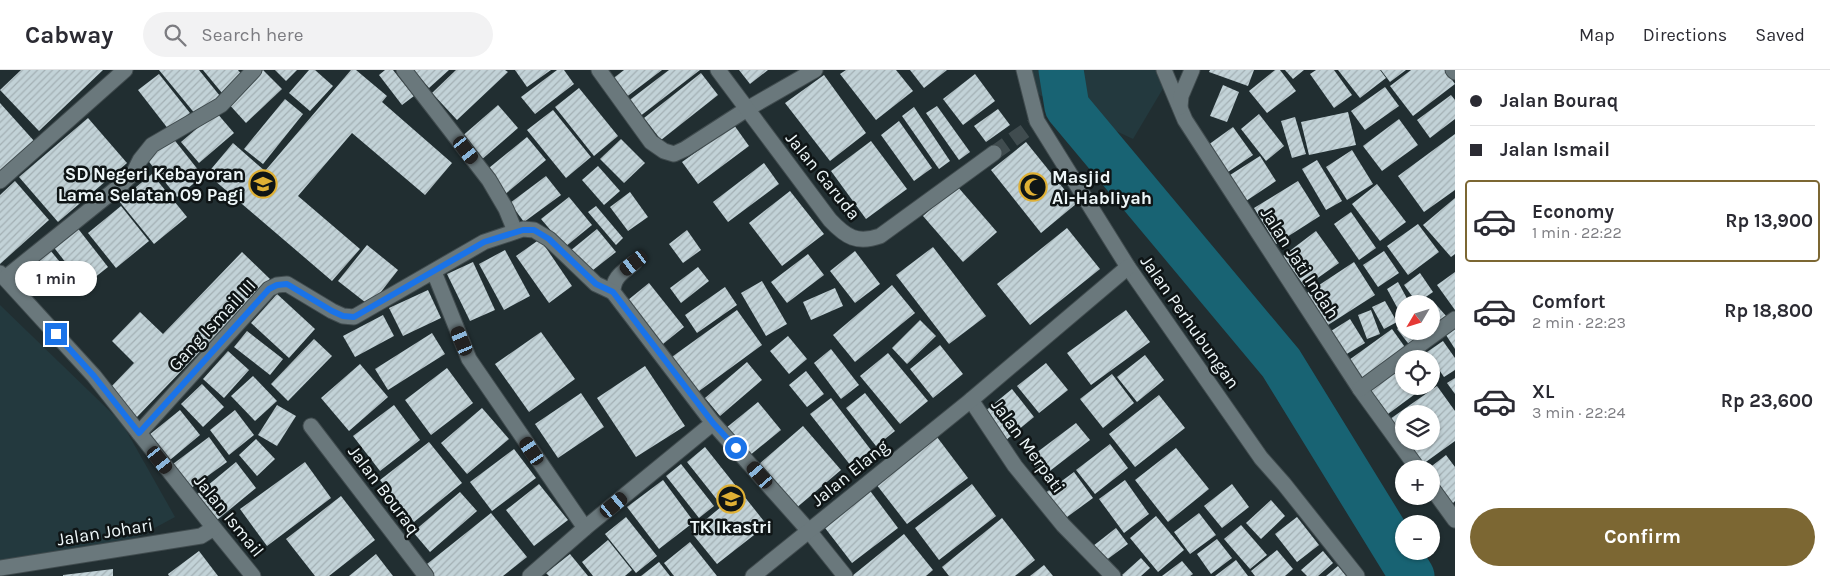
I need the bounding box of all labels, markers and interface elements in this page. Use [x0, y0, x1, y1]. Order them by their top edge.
search box [143, 12, 493, 57]
text: Cabway [25, 21, 113, 49]
icon: search [161, 21, 189, 49]
text: Search here [201, 24, 304, 46]
text: Map [1579, 24, 1615, 46]
text: Directions [1643, 24, 1727, 46]
text: Saved [1755, 24, 1805, 46]
text: Jalan Bouraq [1500, 90, 1618, 112]
street label: Jalan Garuda [781, 128, 865, 224]
car [450, 134, 481, 166]
text: Jalan Ismail [1500, 139, 1610, 161]
place label: SD Negeri Kebayoran Lama Selatan 09 Pagi [58, 163, 244, 206]
place label: Masjid Al-Habliyah [1052, 166, 1152, 209]
school or university icon: SD Negeri Kebayoran Lama Selatan 09 Pagi [248, 169, 278, 199]
mosque icon: Masjid Al-Habliyah [1018, 172, 1048, 202]
icon: car [1472, 199, 1517, 244]
text: Economy [1532, 201, 1614, 223]
street label: Jalan Jati Indah [1256, 203, 1344, 323]
text: Rp 13,900 [1725, 210, 1813, 232]
text: 1 min · 22:22 [1532, 223, 1622, 242]
car [617, 248, 650, 278]
street label: Jalan Perhubungan [1136, 251, 1244, 393]
callout: 1 min [15, 262, 97, 296]
text: 1 min [36, 269, 76, 288]
street label: Gang Ismail III [164, 274, 260, 376]
icon: car [1472, 289, 1517, 334]
text: Comfort [1532, 291, 1606, 313]
north arrow [1395, 295, 1440, 340]
map controls [1395, 295, 1440, 560]
text: Rp 18,800 [1724, 300, 1813, 322]
text: 2 min · 22:23 [1532, 313, 1626, 332]
route end [45, 323, 67, 345]
car [449, 324, 474, 358]
button: locate [1395, 350, 1440, 395]
icon: car [1472, 379, 1517, 424]
text: XL [1532, 381, 1554, 403]
text: Rp 23,600 [1721, 390, 1813, 412]
street label: Jalan Merpati [987, 395, 1069, 497]
text: 3 min · 22:24 [1532, 403, 1626, 422]
button: layers [1395, 405, 1440, 450]
car [517, 434, 546, 468]
street label: Jalan Elang [807, 435, 893, 511]
route start [725, 437, 747, 459]
street label: Jalan Bouraq [343, 441, 425, 539]
car [144, 444, 175, 476]
car [744, 459, 775, 491]
button: + [1395, 460, 1440, 505]
street label: Jalan Ismail [189, 471, 269, 561]
school or university icon: TK Ikastri [716, 484, 746, 514]
car [597, 490, 630, 520]
button: Confirm [1470, 508, 1815, 566]
street label: Jalan Johari [55, 514, 155, 550]
button: − [1395, 515, 1440, 560]
place label: TK Ikastri [690, 516, 772, 538]

